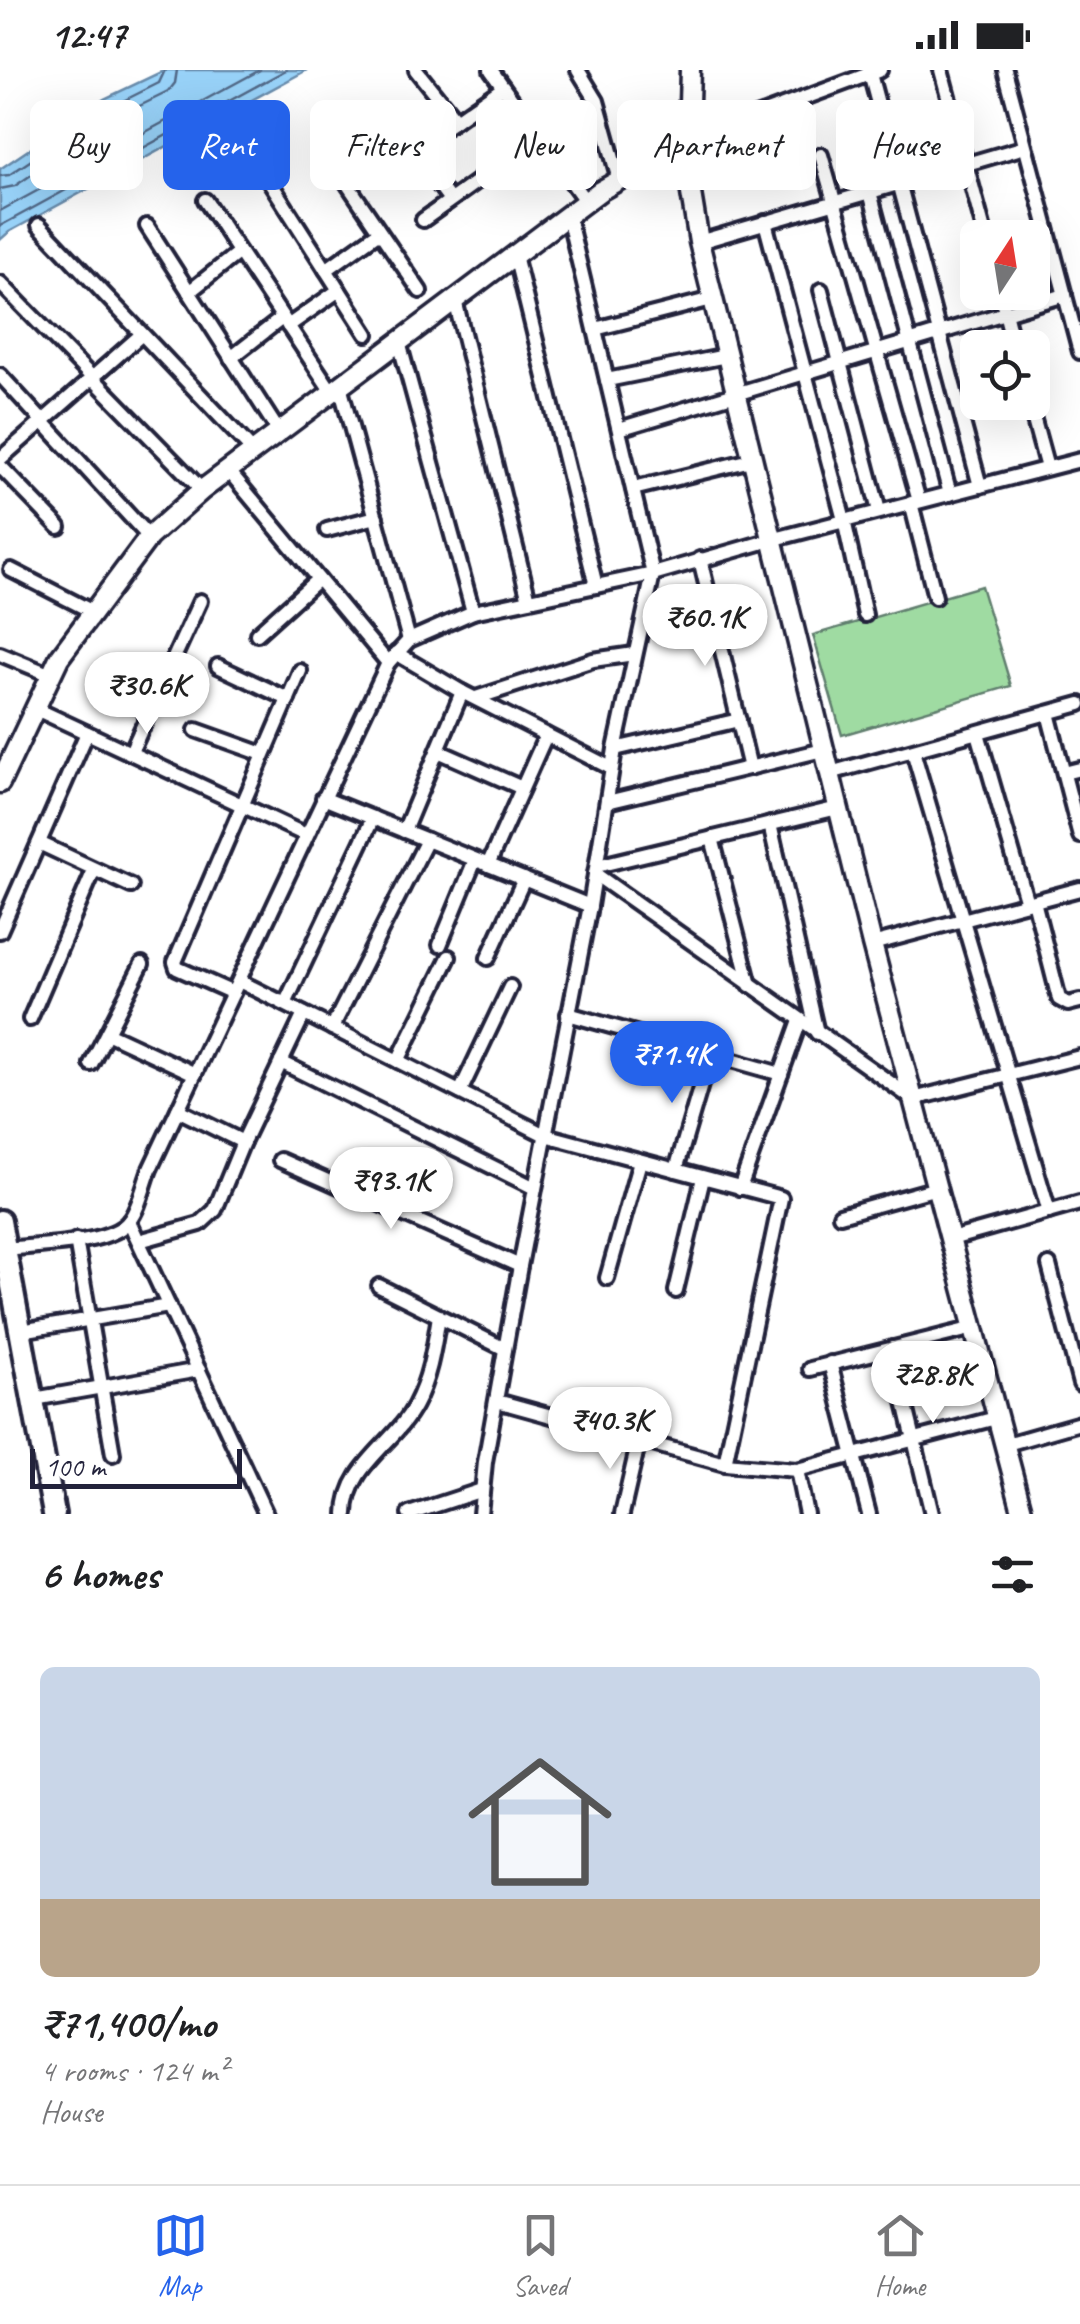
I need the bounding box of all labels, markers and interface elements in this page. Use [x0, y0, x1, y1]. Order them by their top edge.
text: 12:47 [50, 12, 126, 59]
chip: Buy [30, 100, 143, 190]
chip: Rent [163, 100, 290, 190]
chip: Filters [310, 100, 456, 190]
chip: New [476, 100, 597, 190]
chip: Apartment [617, 100, 816, 190]
chip: House [836, 100, 974, 190]
north arrow [960, 220, 1050, 310]
map controls [960, 220, 1050, 420]
button: locate [960, 330, 1050, 420]
pin: ₹60.1K [624, 584, 786, 669]
text: ₹60.1K [665, 596, 745, 637]
pin: ₹30.6K [66, 652, 228, 737]
text: ₹30.6K [107, 664, 187, 705]
pin: ₹71.4K [591, 1021, 753, 1106]
text: ₹71.4K [632, 1033, 712, 1074]
pin: ₹93.1K [310, 1147, 472, 1232]
text: ₹93.1K [351, 1159, 431, 1200]
pin: ₹28.8K [852, 1341, 1014, 1426]
text: ₹28.8K [893, 1353, 973, 1394]
pin: ₹40.3K [529, 1387, 691, 1472]
text: ₹40.3K [570, 1399, 650, 1440]
scale bar [30, 1444, 242, 1488]
text: 100 m [45, 1449, 105, 1484]
icon: filters [985, 1547, 1040, 1602]
text: 6 homes [40, 1548, 159, 1601]
icon: home [450, 1732, 630, 1912]
text: ₹71,400/mo [40, 1997, 215, 2050]
text: 4 rooms · 124 m² [40, 2050, 227, 2091]
text: House [40, 2091, 102, 2132]
tab: Map [153, 2208, 208, 2303]
tab: Saved [513, 2208, 568, 2303]
tab: Home [873, 2208, 928, 2303]

